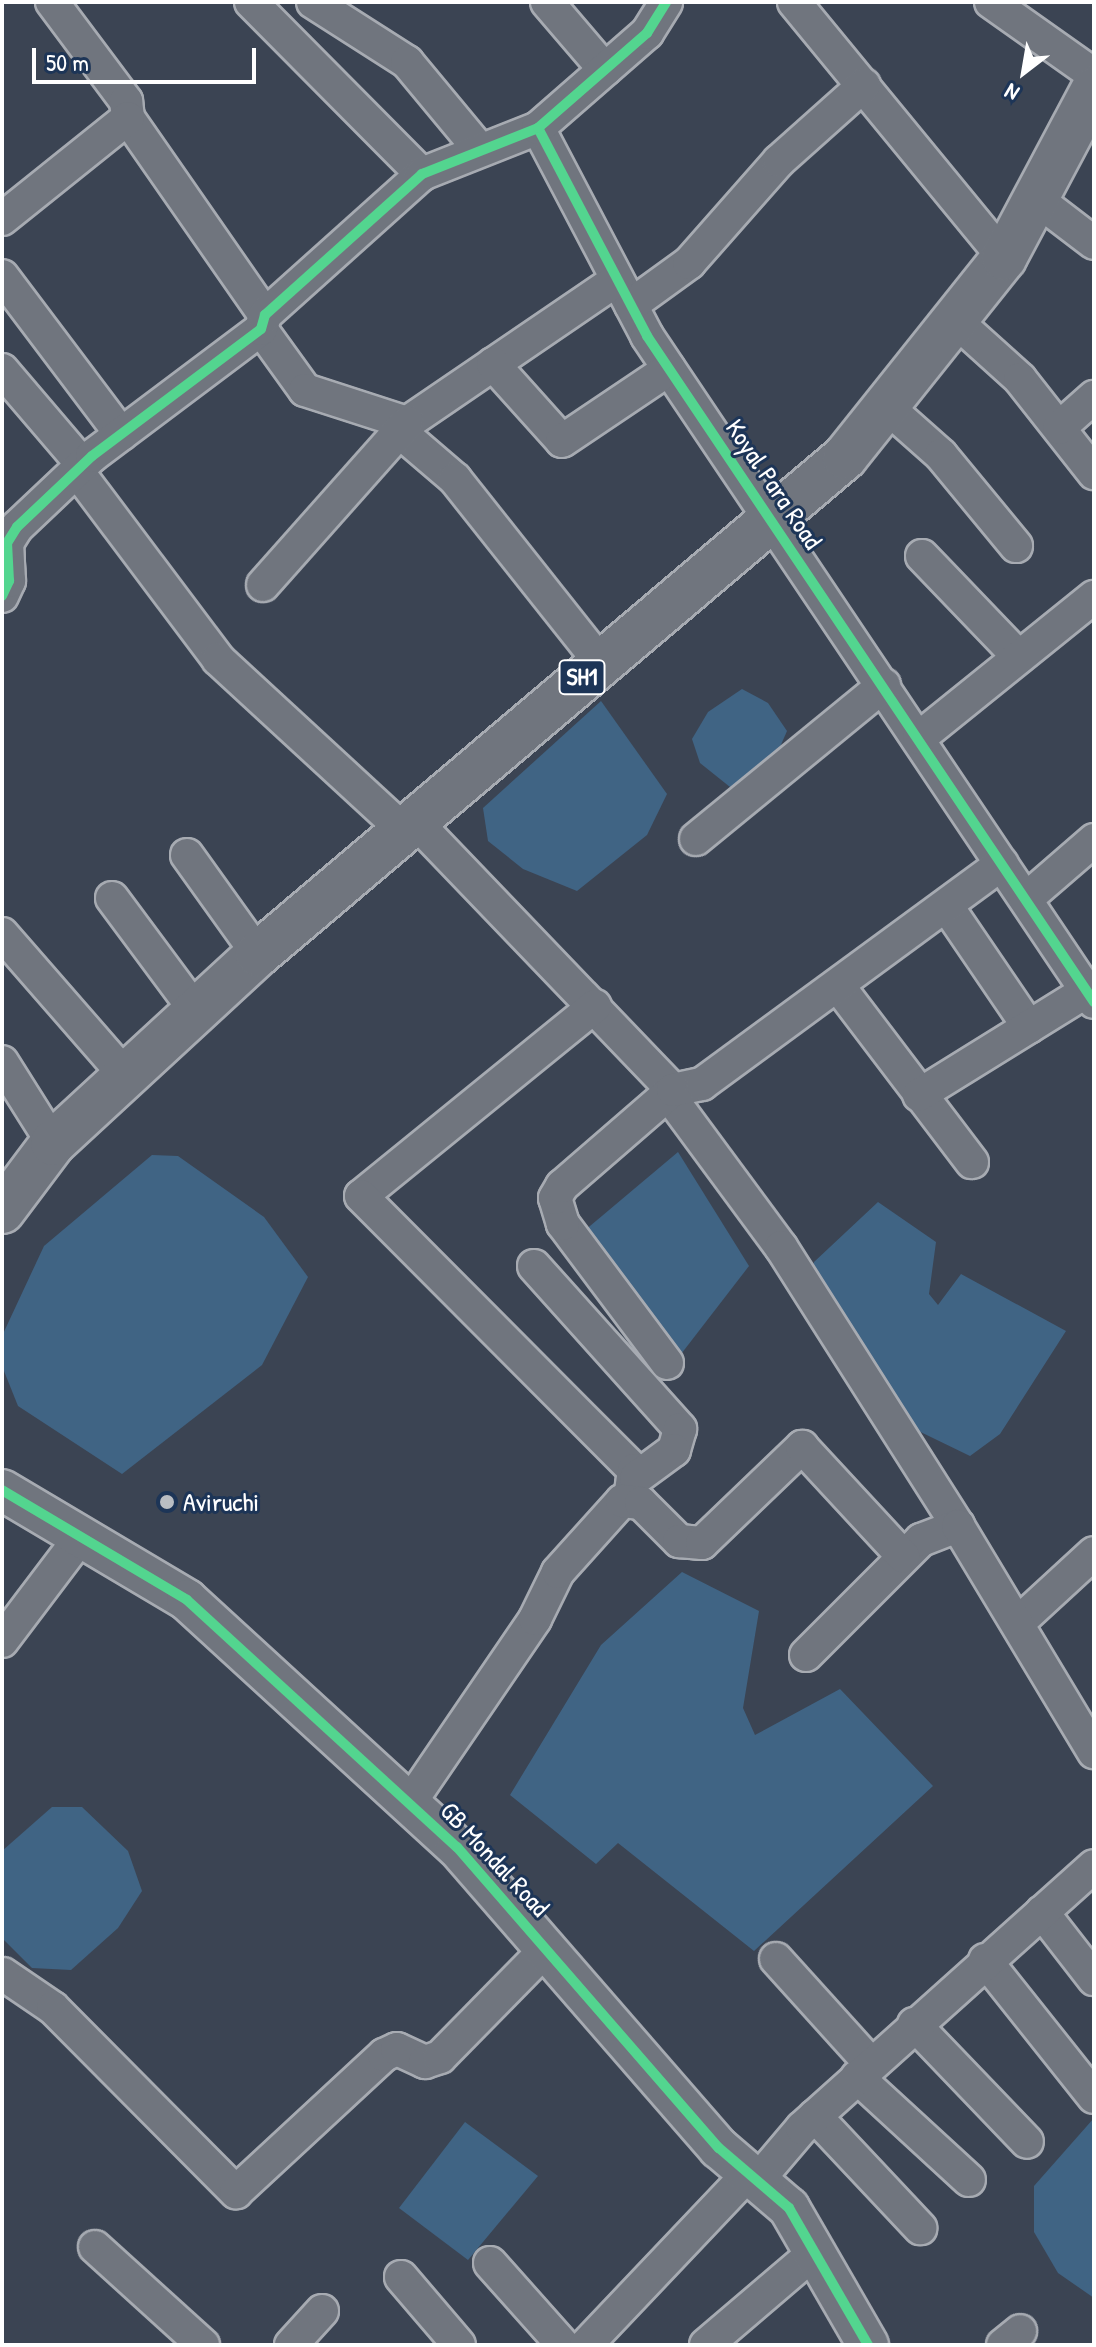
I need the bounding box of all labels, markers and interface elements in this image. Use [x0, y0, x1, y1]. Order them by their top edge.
scale bar [36, 32, 260, 82]
north arrow [984, 32, 1064, 112]
text: 50 m [46, 46, 89, 78]
text: N [999, 77, 1024, 108]
street label: Koyal Para Road [719, 413, 829, 555]
road number: SH1 [558, 657, 606, 697]
place label: Aviruchi [183, 1486, 259, 1518]
marker: Aviruchi [158, 1493, 176, 1511]
street label: GB Mondal Road [434, 1795, 556, 1923]

